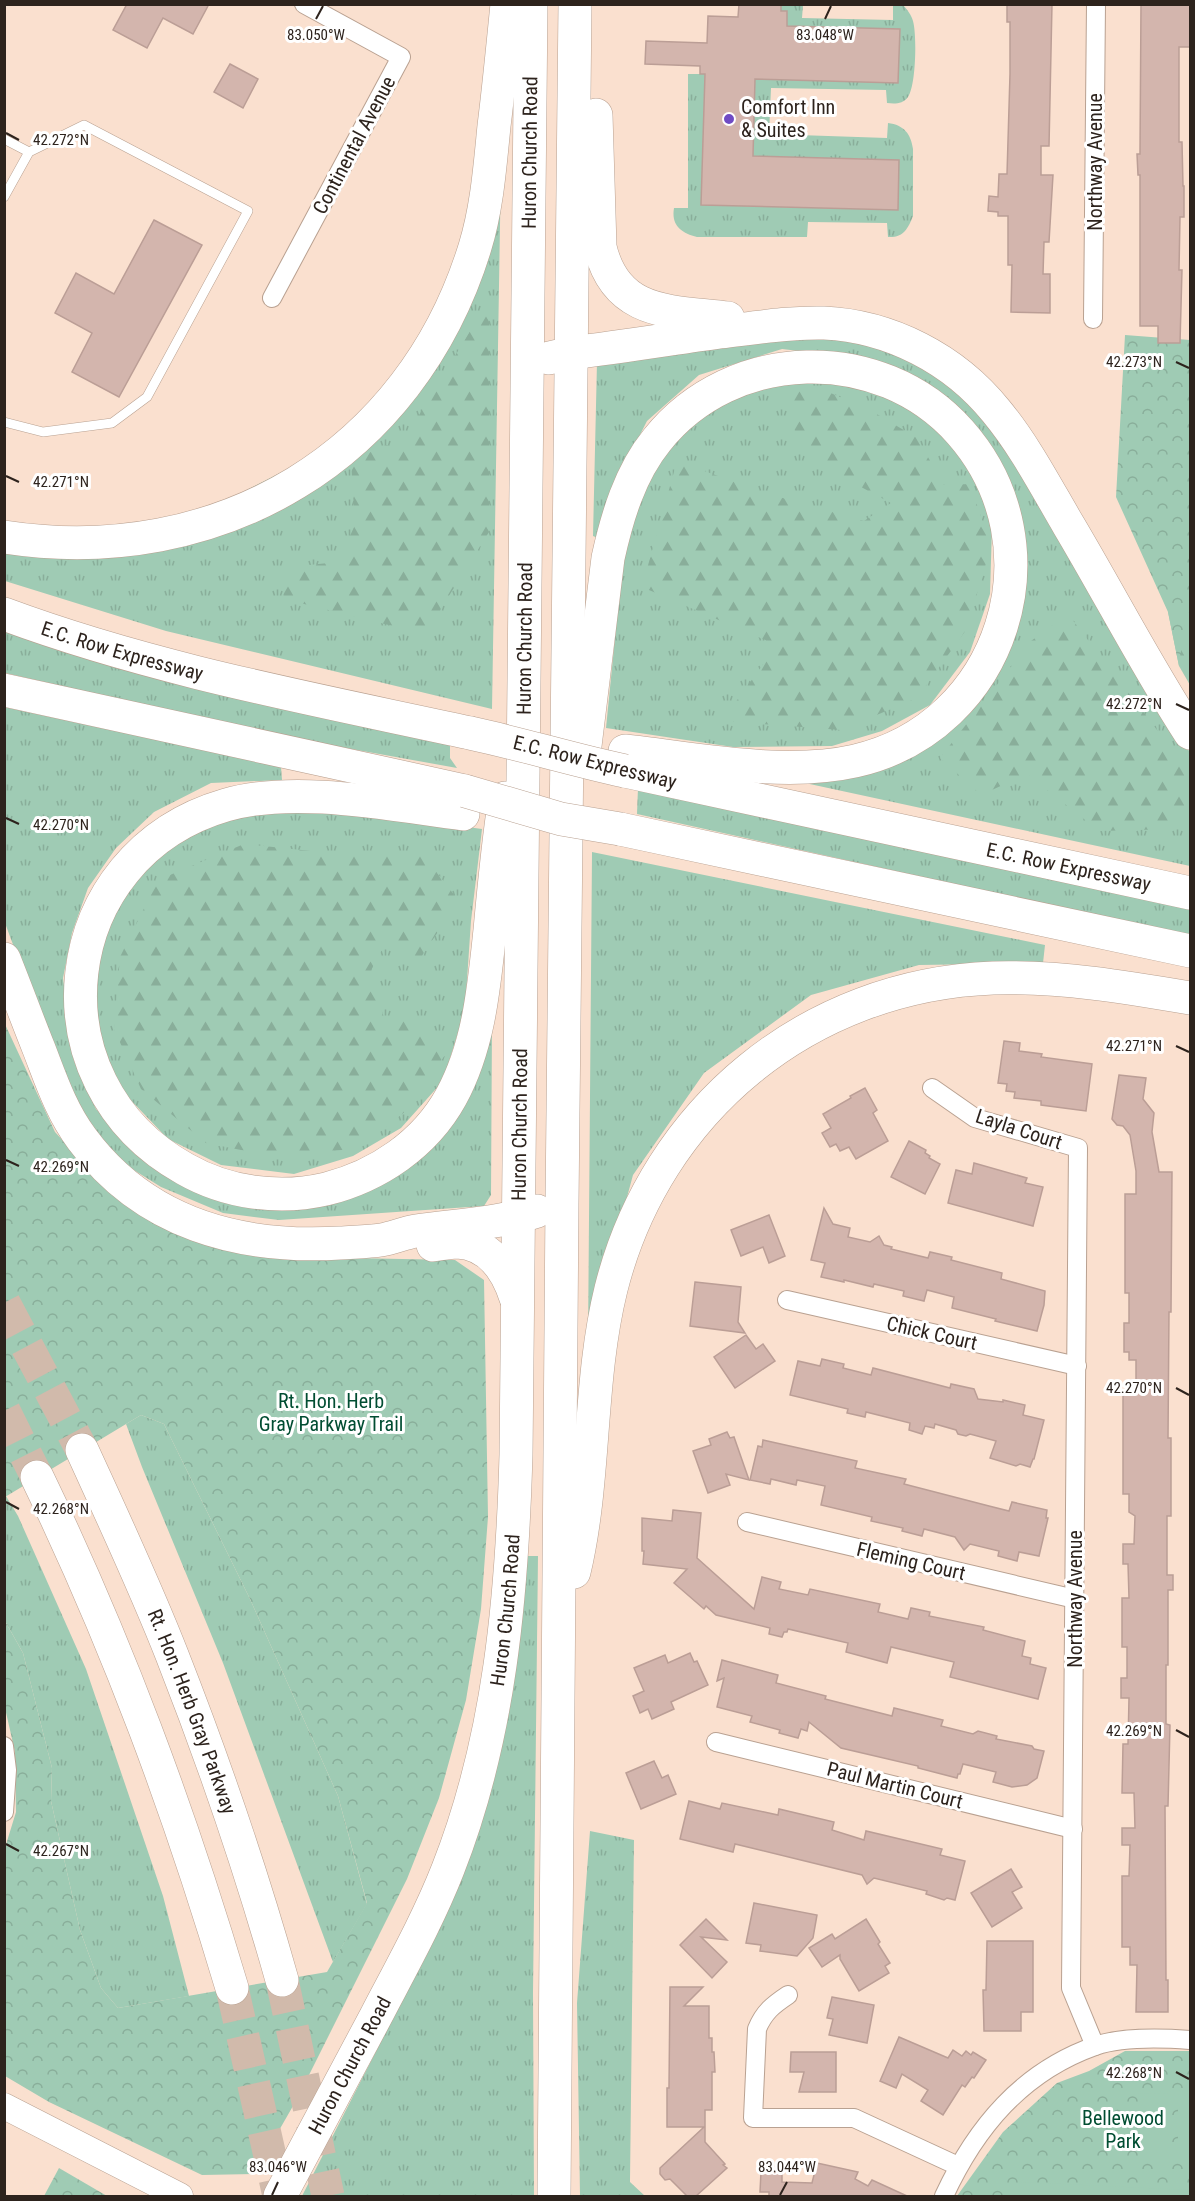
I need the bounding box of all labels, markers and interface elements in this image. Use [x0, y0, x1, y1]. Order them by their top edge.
text: 83.050°W [287, 26, 346, 44]
text: 83.048°W [796, 26, 855, 44]
street label: Continental Avenue [308, 72, 400, 218]
street label: Huron Church Road [517, 76, 542, 229]
street label: Northway Avenue [1083, 93, 1107, 231]
place label: Comfort Inn & Suites [741, 95, 835, 142]
marker: Comfort Inn & Suites [722, 112, 736, 126]
text: 42.272°N [33, 131, 89, 149]
text: 42.273°N [1106, 353, 1162, 371]
text: 42.271°N [33, 473, 89, 491]
street label: Huron Church Road [512, 562, 537, 715]
street label: E.C. Row Expressway [38, 616, 206, 686]
text: 42.272°N [1106, 695, 1162, 713]
street label: E.C. Row Expressway [511, 730, 679, 794]
text: 42.270°N [33, 816, 89, 834]
street label: E.C. Row Expressway [984, 837, 1153, 896]
text: 42.271°N [1106, 1037, 1162, 1055]
street label: Huron Church Road [507, 1048, 532, 1201]
street label: Layla Court [973, 1104, 1065, 1154]
text: 42.269°N [33, 1158, 89, 1176]
street label: Chick Court [884, 1311, 980, 1355]
text: 42.270°N [1106, 1379, 1162, 1397]
park label: Rt. Hon. Herb Gray Parkway Trail [259, 1389, 403, 1436]
text: 42.268°N [33, 1500, 89, 1518]
street label: Northway Avenue [1063, 1530, 1087, 1668]
street label: Huron Church Road [485, 1533, 525, 1688]
street label: Fleming Court [854, 1537, 968, 1585]
street label: Rt. Hon. Herb Gray Parkway [143, 1605, 241, 1817]
text: 42.269°N [1106, 1722, 1162, 1740]
street label: Paul Martin Court [825, 1757, 965, 1813]
text: 42.267°N [33, 1842, 89, 1860]
street label: Huron Church Road [303, 1992, 396, 2138]
text: 42.268°N [1106, 2064, 1162, 2082]
park label: Bellewood Park [1082, 2106, 1164, 2153]
text: 83.046°W [249, 2158, 308, 2176]
text: 83.044°W [758, 2158, 817, 2176]

